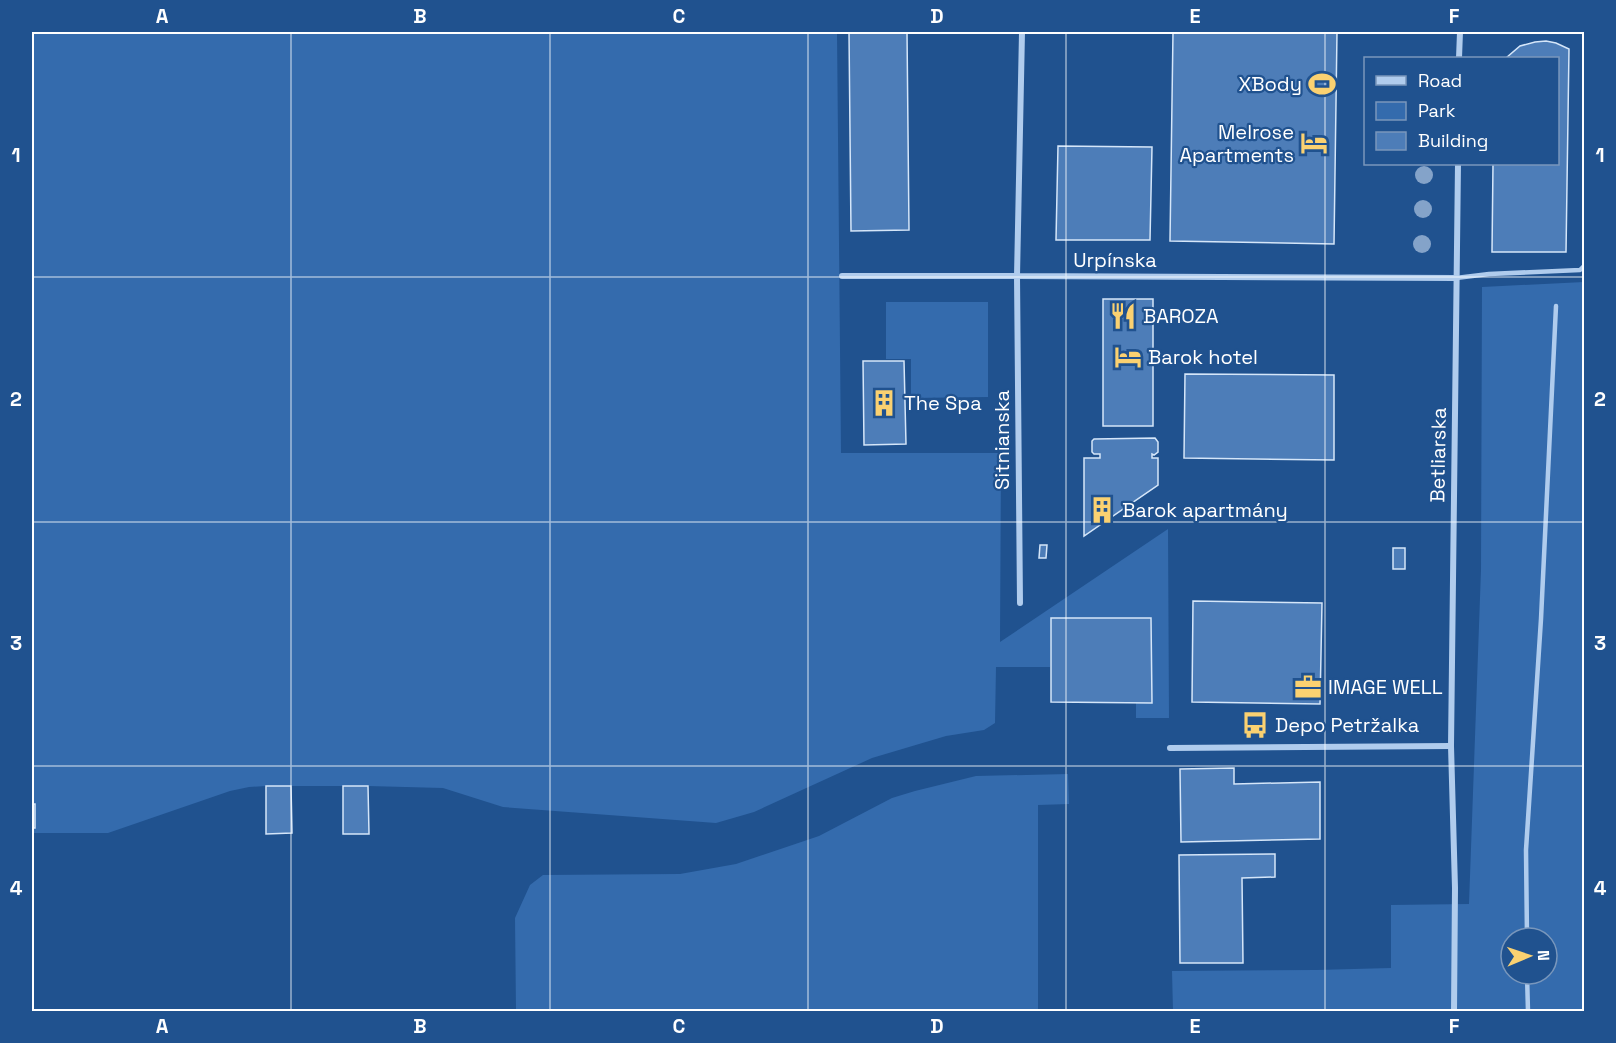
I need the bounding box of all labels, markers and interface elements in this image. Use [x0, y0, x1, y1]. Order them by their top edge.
text: A [156, 3, 169, 29]
text: B [413, 3, 427, 29]
text: C [673, 3, 686, 29]
text: D [930, 3, 944, 29]
text: E [1189, 3, 1201, 29]
text: F [1449, 3, 1460, 29]
legend [1364, 57, 1559, 165]
sports icon: XBody [1307, 69, 1337, 99]
text: Road [1418, 69, 1462, 92]
place label: XBody [1239, 71, 1302, 97]
text: Park [1418, 99, 1456, 122]
place label: Melrose Apartments [1180, 119, 1294, 168]
hotel icon: Melrose Apartments [1299, 128, 1329, 158]
text: Building [1418, 129, 1488, 152]
text: 1 [11, 142, 21, 168]
text: 1 [1595, 142, 1605, 168]
street label: Urpínska [1073, 247, 1157, 273]
restaurant icon: BAROZA [1108, 301, 1138, 331]
place label: BAROZA [1143, 303, 1219, 329]
hotel icon: Barok hotel [1113, 342, 1143, 372]
place label: Barok hotel [1148, 344, 1258, 370]
text: 2 [10, 386, 22, 412]
text: 2 [1594, 386, 1606, 412]
building icon: The Spa [869, 388, 899, 418]
place label: The Spa [904, 390, 982, 416]
street label: Sitnianska [989, 390, 1015, 490]
street label: Betliarska [1424, 407, 1452, 503]
building icon: Barok apartmány [1087, 495, 1117, 525]
place label: Barok apartmány [1122, 497, 1288, 523]
text: 3 [10, 630, 22, 656]
text: 3 [1594, 630, 1606, 656]
office icon: IMAGE WELL [1293, 672, 1323, 702]
place label: IMAGE WELL [1328, 674, 1443, 700]
bus stop icon: Depo Petržalka [1240, 710, 1270, 740]
place label: Depo Petržalka [1275, 712, 1419, 738]
text: 4 [10, 875, 23, 901]
text: 4 [1594, 875, 1607, 901]
north arrow [1499, 926, 1559, 986]
text: N [1533, 950, 1554, 961]
text: A [156, 1013, 169, 1039]
text: B [413, 1013, 427, 1039]
text: C [673, 1013, 686, 1039]
text: D [930, 1013, 944, 1039]
text: E [1189, 1013, 1201, 1039]
text: F [1449, 1013, 1460, 1039]

